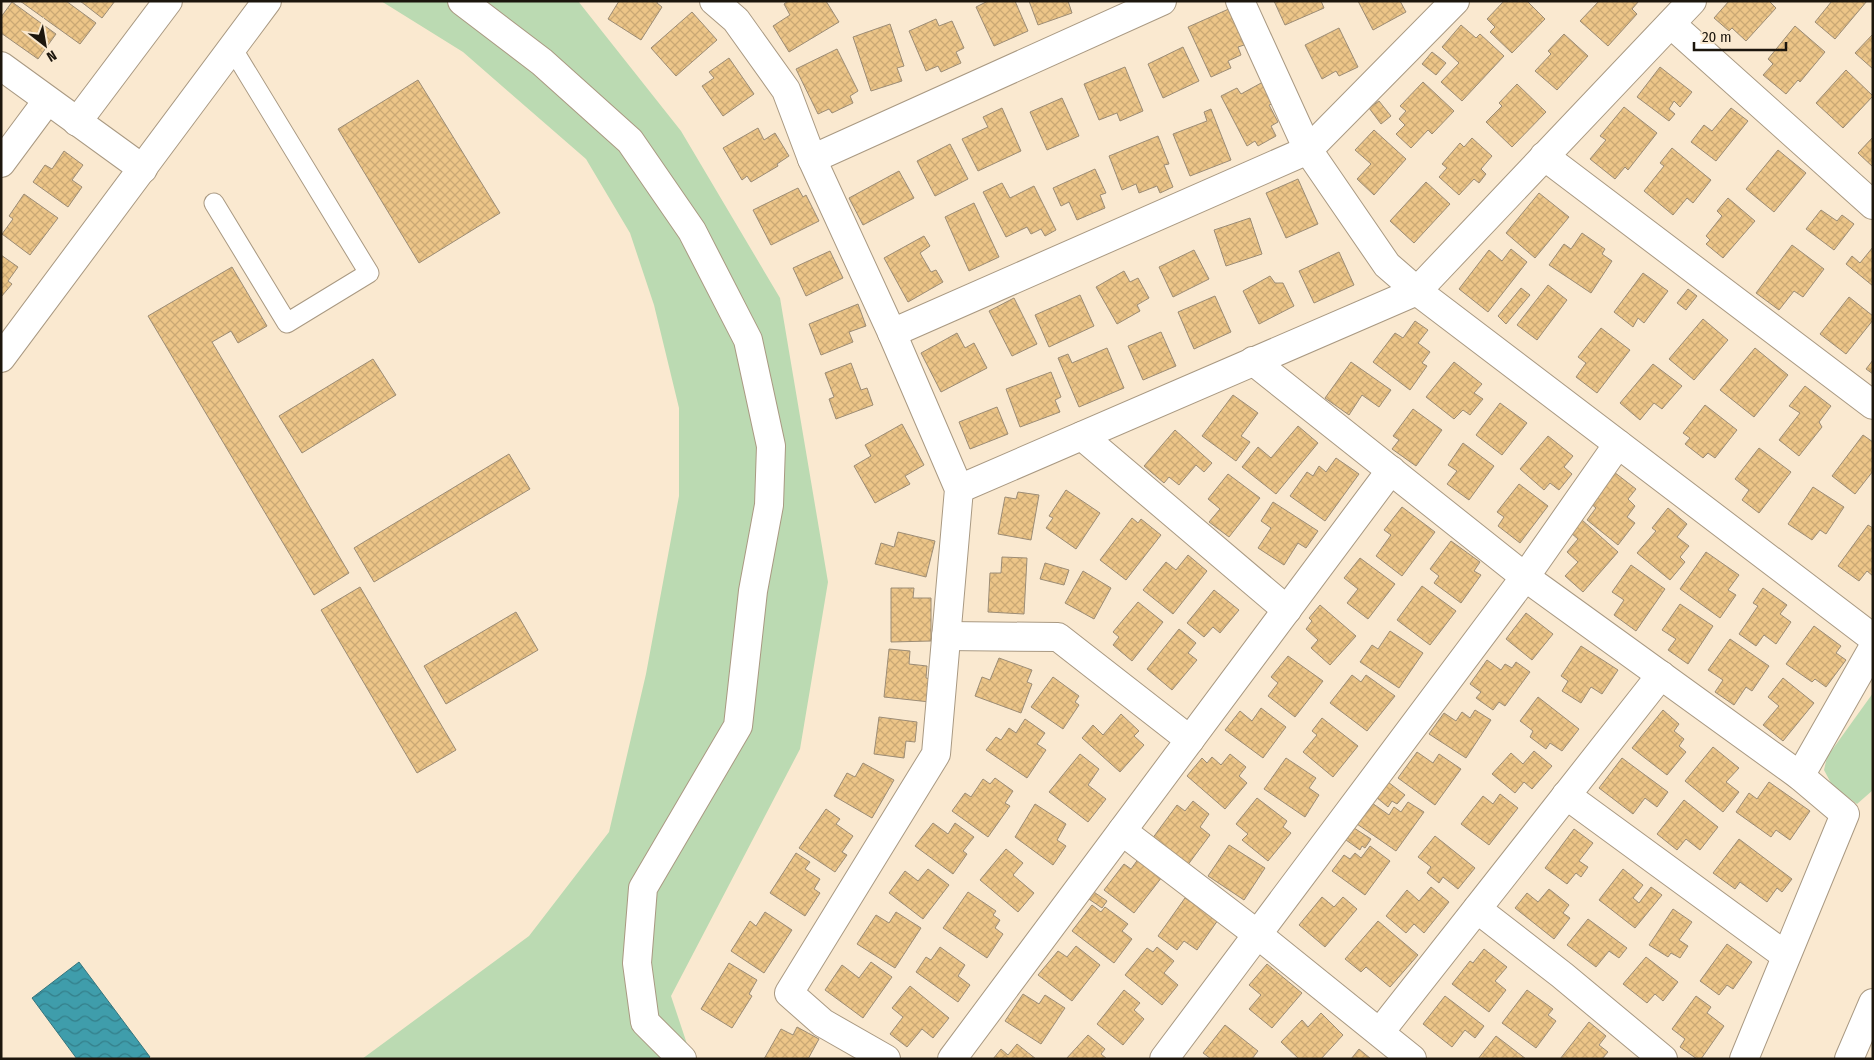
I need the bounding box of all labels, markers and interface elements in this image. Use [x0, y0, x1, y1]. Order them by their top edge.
north arrow [20, 20, 70, 70]
scale bar [1694, 20, 1786, 52]
text: 20 m [1702, 28, 1732, 46]
text: N [43, 46, 59, 65]

